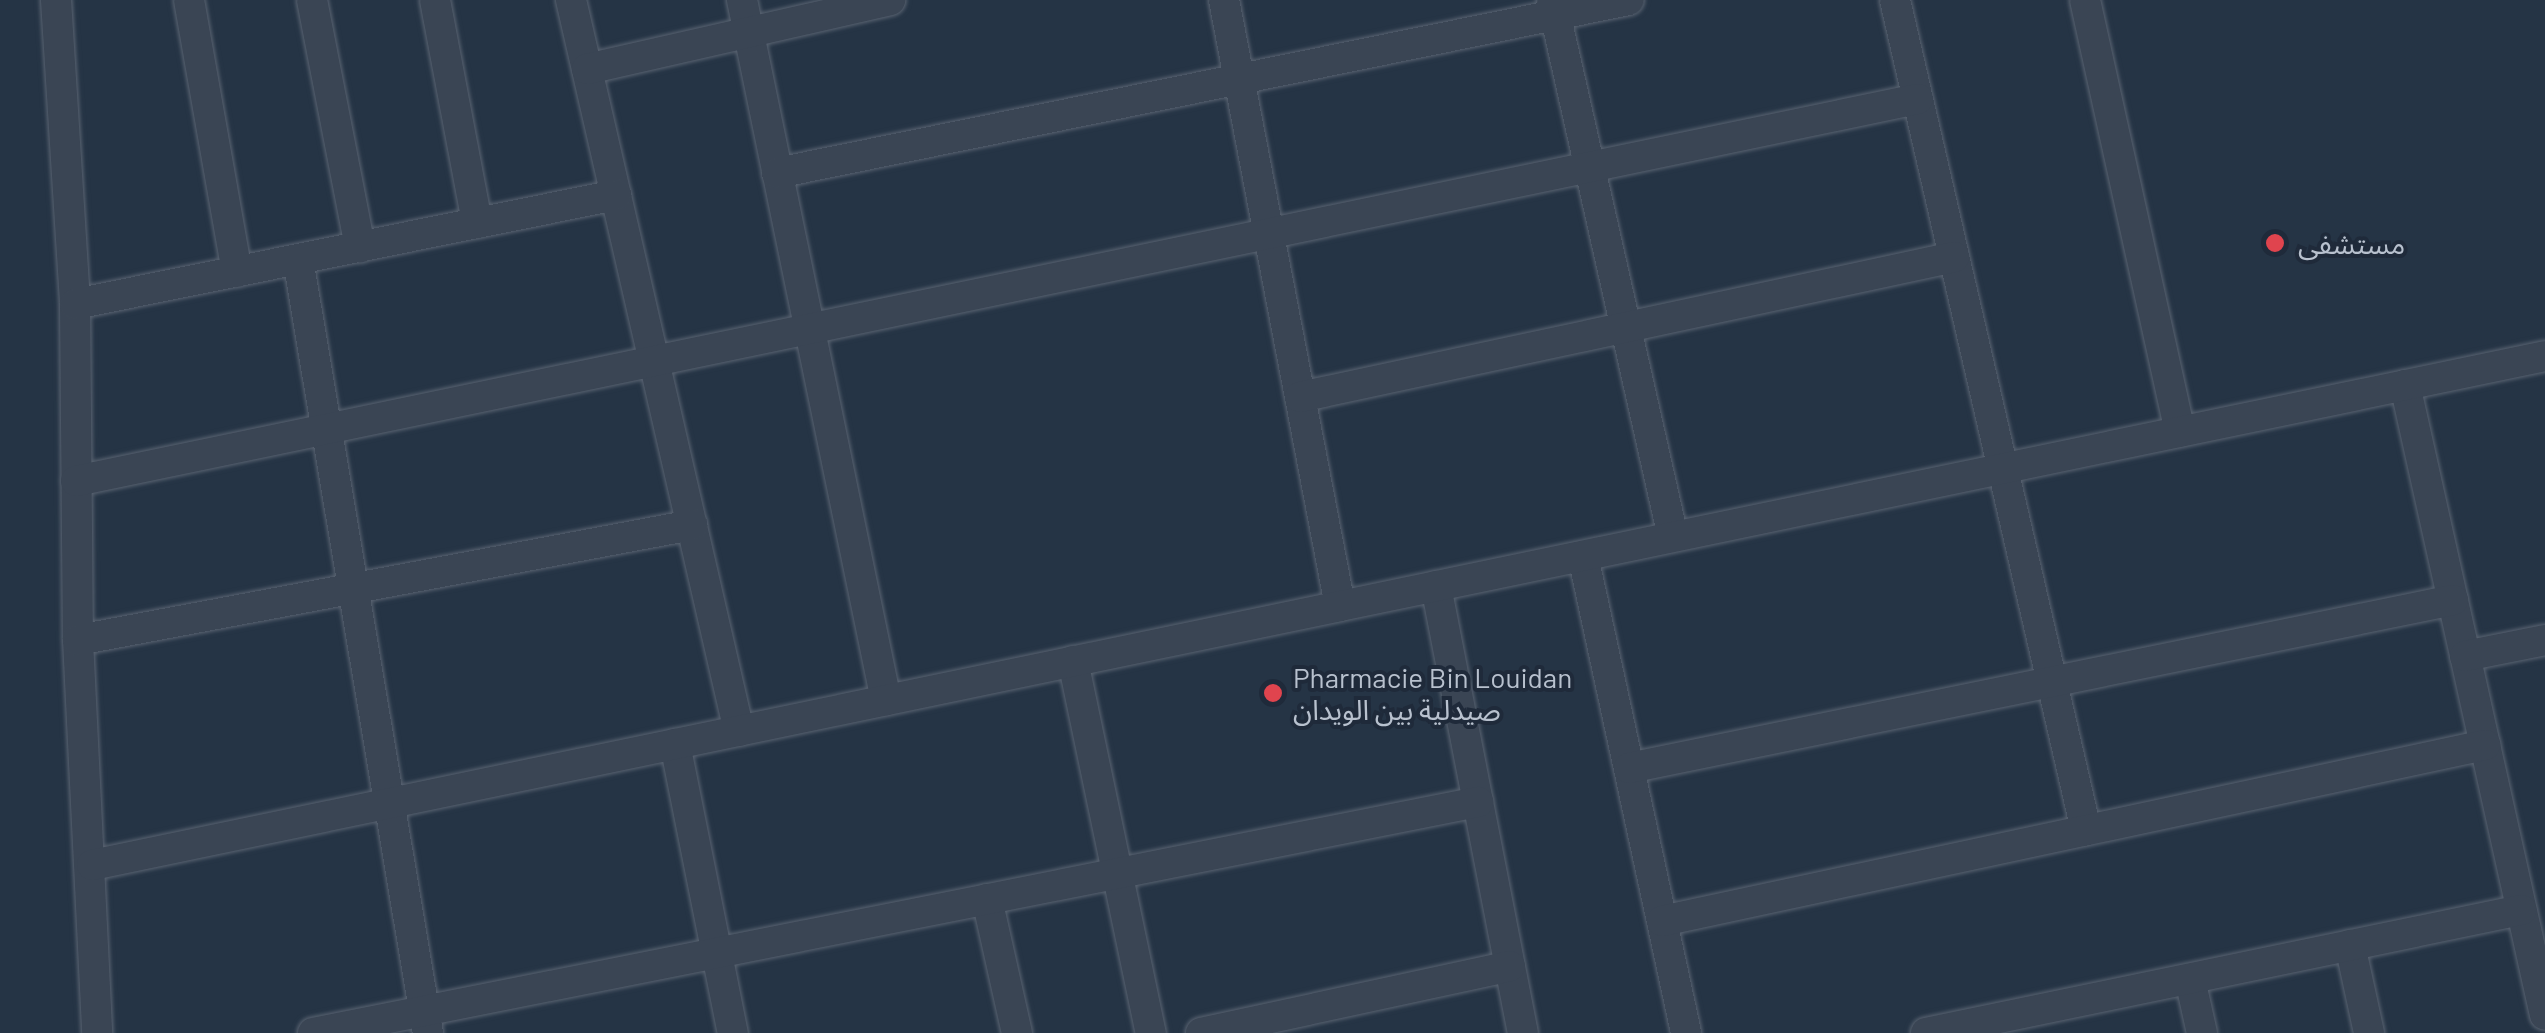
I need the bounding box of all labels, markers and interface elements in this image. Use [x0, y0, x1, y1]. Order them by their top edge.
place label: مستشفى [2298, 226, 2405, 260]
marker: مستشفى [2262, 230, 2288, 256]
place label: Pharmacie Bin Louidan صيدلية بين الويدان [1293, 660, 1572, 726]
marker: Pharmacie Bin Louidan صيدلية بين الويدان [1262, 682, 1284, 704]

